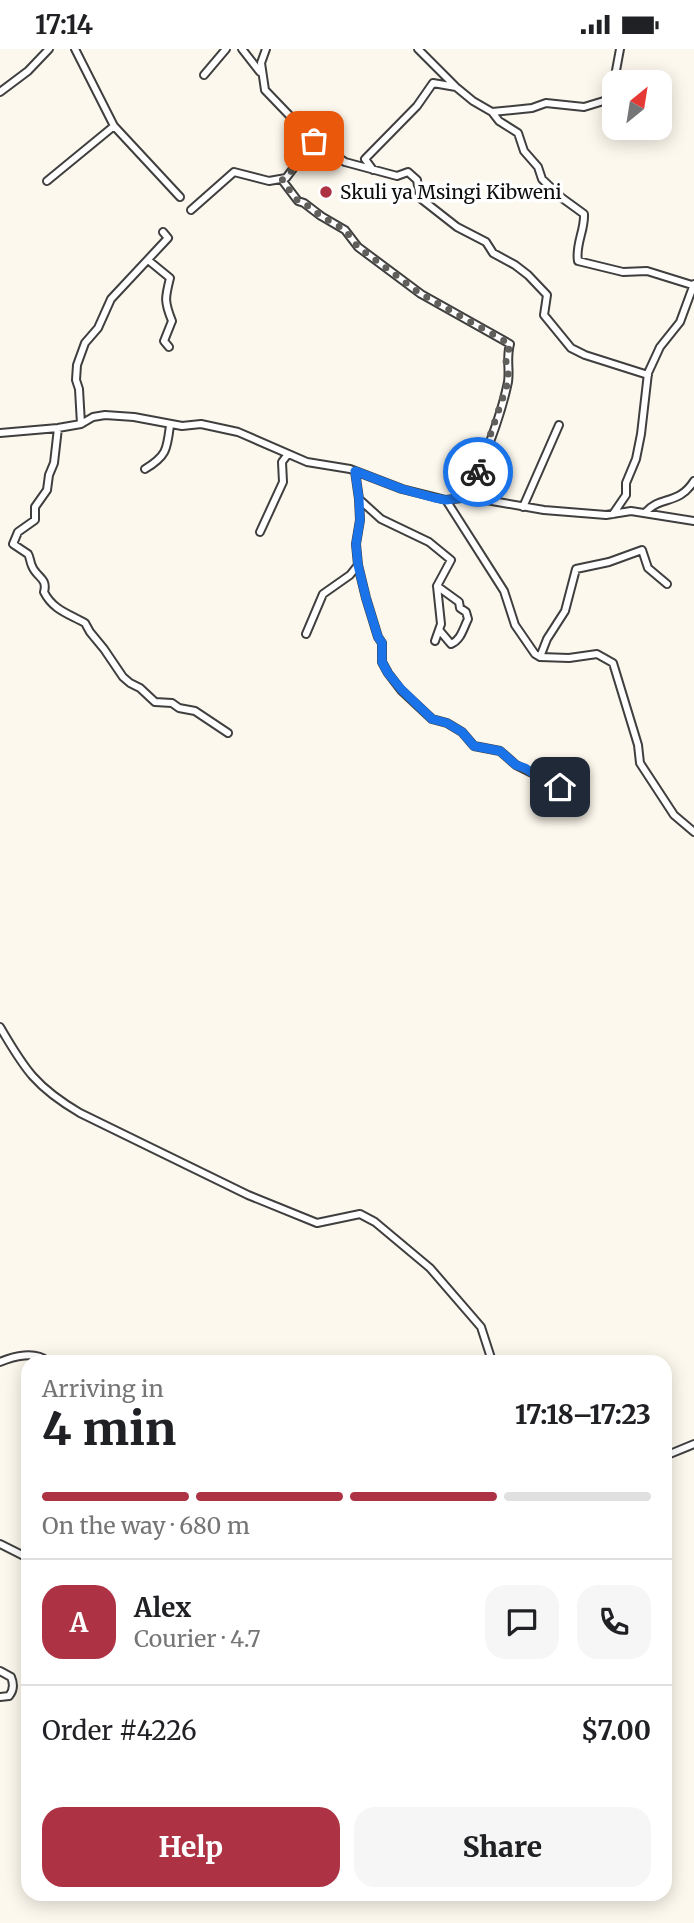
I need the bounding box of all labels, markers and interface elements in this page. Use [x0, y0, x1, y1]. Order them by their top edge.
text: 17:14 [35, 8, 93, 41]
north arrow [602, 70, 672, 140]
map controls [602, 70, 672, 140]
pin [284, 111, 344, 171]
icon: bag [295, 122, 333, 160]
place label: Skuli ya Msingi Kibweni [340, 180, 562, 204]
marker: Skuli ya Msingi Kibweni [318, 184, 334, 200]
courier [443, 437, 513, 507]
icon: bike [459, 453, 497, 491]
pin [530, 757, 590, 817]
icon: home [541, 768, 579, 806]
text: Arriving in [42, 1374, 164, 1403]
text: 17:18–17:23 [515, 1398, 651, 1431]
text: 4 min [42, 1400, 176, 1458]
text: On the way · 680 m [42, 1511, 250, 1540]
button: chat [485, 1585, 559, 1659]
button: phone [577, 1585, 651, 1659]
text: Alex [134, 1591, 191, 1624]
text: A [70, 1606, 88, 1639]
text: Courier · 4.7 [134, 1624, 261, 1653]
text: Order #4226 [42, 1714, 197, 1747]
text: $7.00 [581, 1714, 651, 1747]
button: Help [42, 1807, 340, 1887]
button: Share [354, 1807, 651, 1887]

